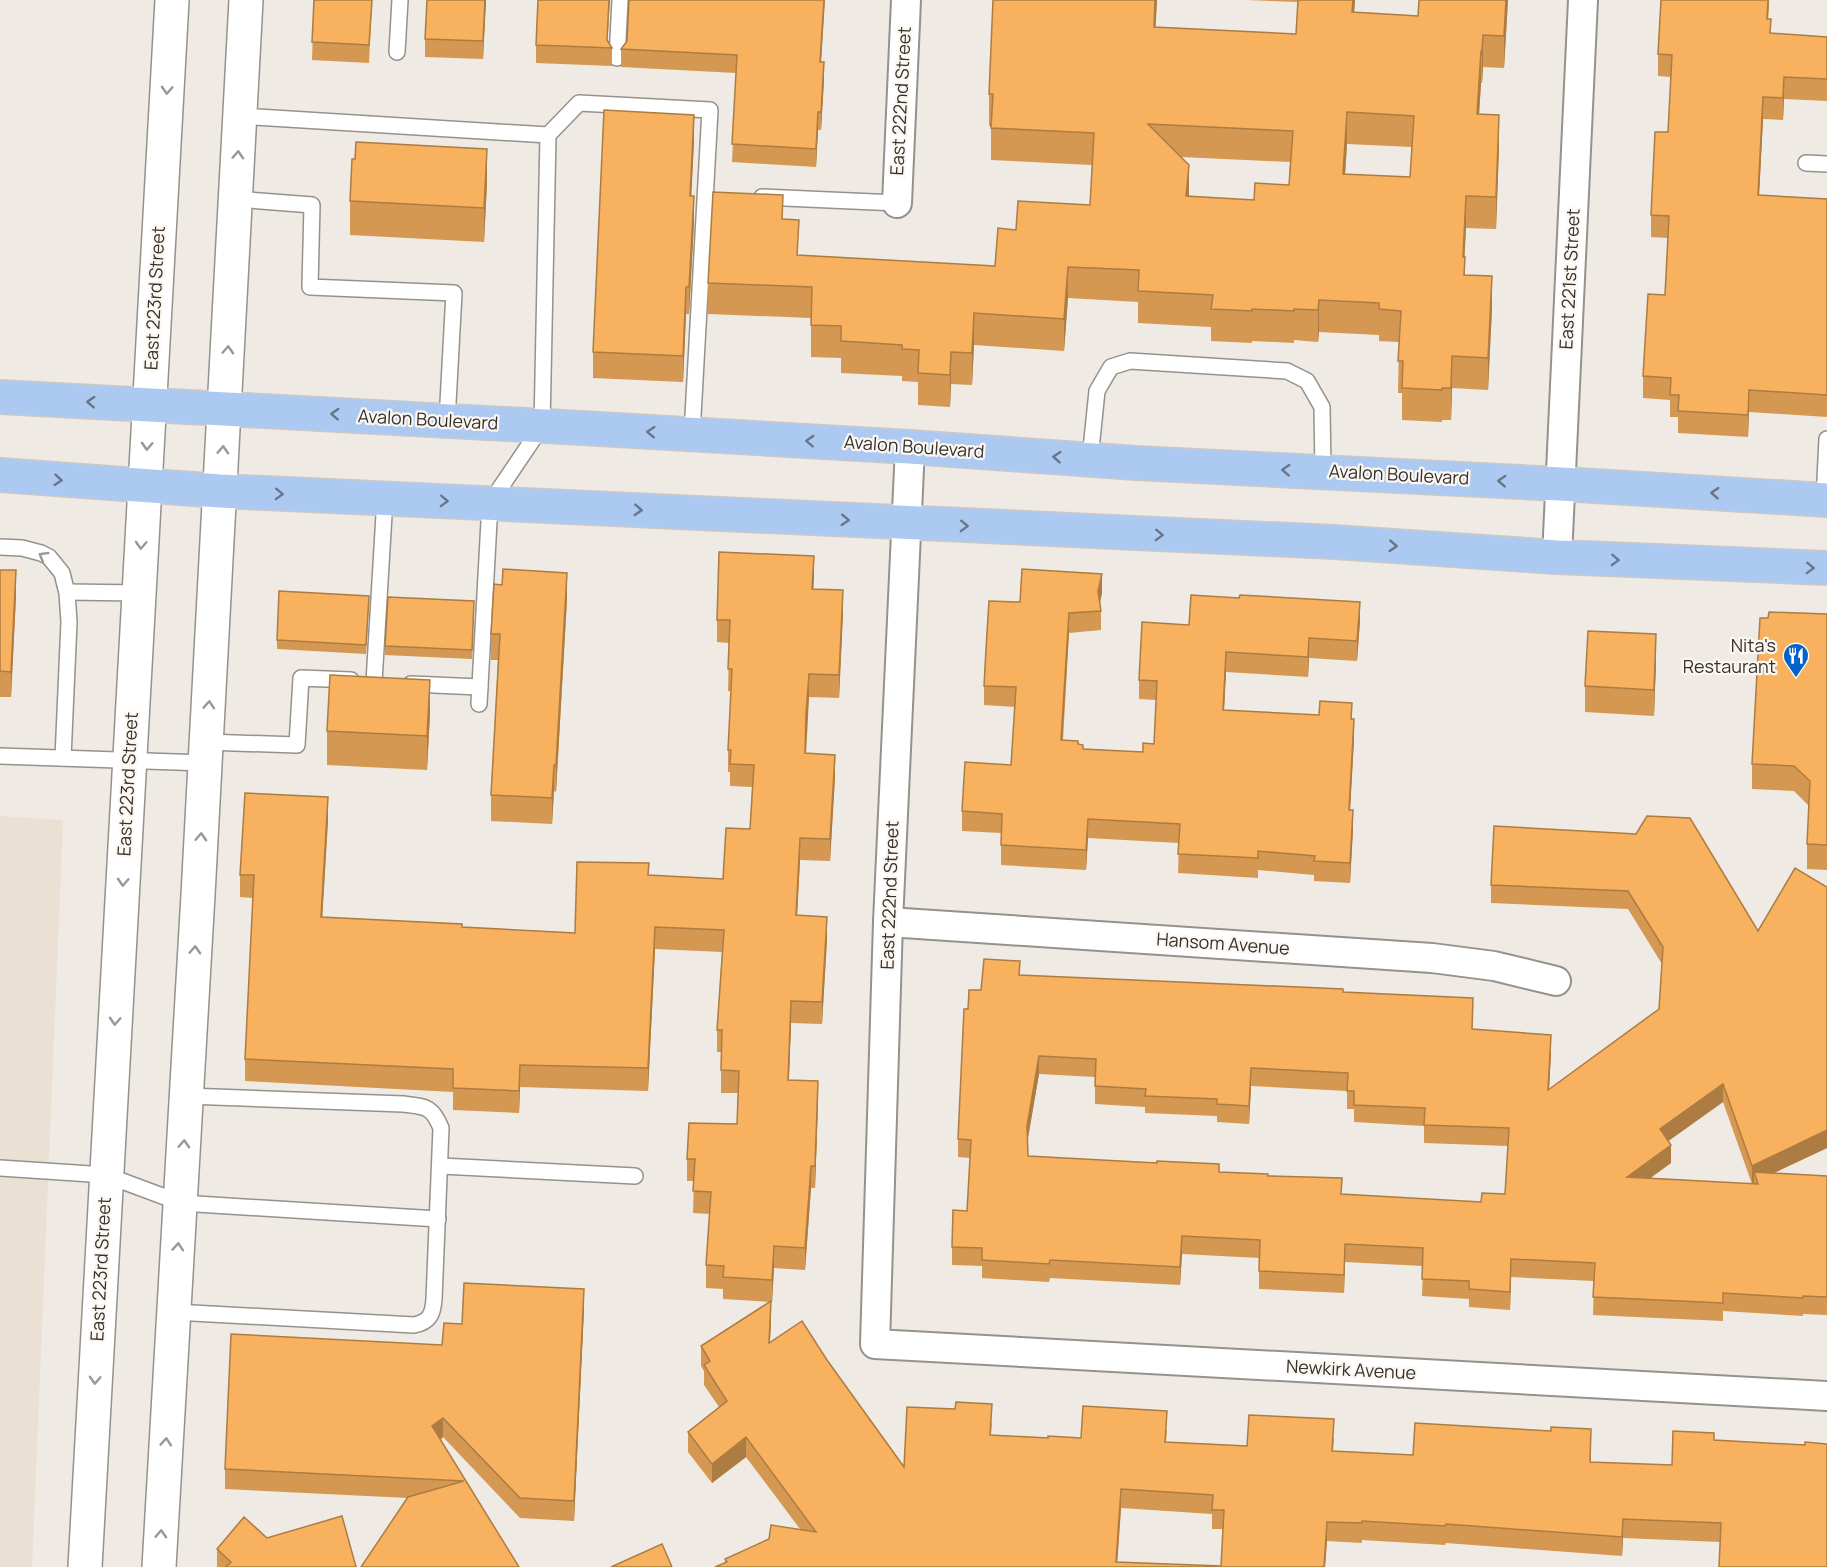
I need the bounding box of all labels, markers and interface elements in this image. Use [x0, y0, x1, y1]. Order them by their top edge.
street label: East 222nd Street [884, 26, 916, 176]
one-way arrow [161, 86, 174, 95]
one-way arrow [232, 151, 245, 160]
street label: East 221st Street [1553, 208, 1585, 350]
street label: East 223rd Street [138, 225, 170, 371]
one-way arrow [222, 345, 235, 354]
one-way arrow [86, 395, 95, 408]
street label: Avalon Boulevard [357, 403, 499, 435]
one-way arrow [330, 408, 339, 421]
one-way arrow [647, 425, 656, 438]
street label: Avalon Boulevard [843, 429, 985, 463]
one-way arrow [805, 435, 815, 448]
one-way arrow [141, 441, 154, 450]
one-way arrow [216, 445, 229, 454]
one-way arrow [1052, 451, 1061, 464]
street label: Avalon Boulevard [1328, 458, 1470, 490]
one-way arrow [1282, 463, 1291, 476]
one-way arrow [54, 473, 63, 486]
one-way arrow [1498, 474, 1507, 487]
one-way arrow [274, 487, 283, 500]
one-way arrow [1711, 487, 1720, 500]
one-way arrow [439, 494, 448, 507]
one-way arrow [634, 503, 643, 516]
one-way arrow [841, 514, 850, 527]
one-way arrow [960, 520, 969, 533]
one-way arrow [1154, 528, 1163, 541]
one-way arrow [1388, 540, 1397, 553]
one-way arrow [135, 541, 148, 550]
one-way arrow [39, 552, 50, 563]
one-way arrow [1611, 553, 1620, 566]
one-way arrow [1806, 561, 1815, 574]
place label: Nita's Restaurant [1683, 633, 1776, 678]
restaurant icon: Nita's Restaurant [1781, 641, 1811, 679]
one-way arrow [202, 701, 215, 710]
street label: East 223rd Street [111, 711, 143, 857]
street label: East 222nd Street [874, 820, 904, 970]
one-way arrow [195, 832, 208, 841]
one-way arrow [117, 878, 130, 887]
street label: Hansom Avenue [1156, 926, 1291, 960]
one-way arrow [189, 945, 202, 954]
one-way arrow [109, 1017, 122, 1026]
one-way arrow [178, 1140, 191, 1149]
street label: East 223rd Street [84, 1196, 116, 1342]
one-way arrow [172, 1243, 185, 1252]
street label: Newkirk Avenue [1285, 1354, 1417, 1384]
one-way arrow [89, 1376, 102, 1385]
one-way arrow [160, 1438, 173, 1447]
one-way arrow [154, 1529, 167, 1538]

